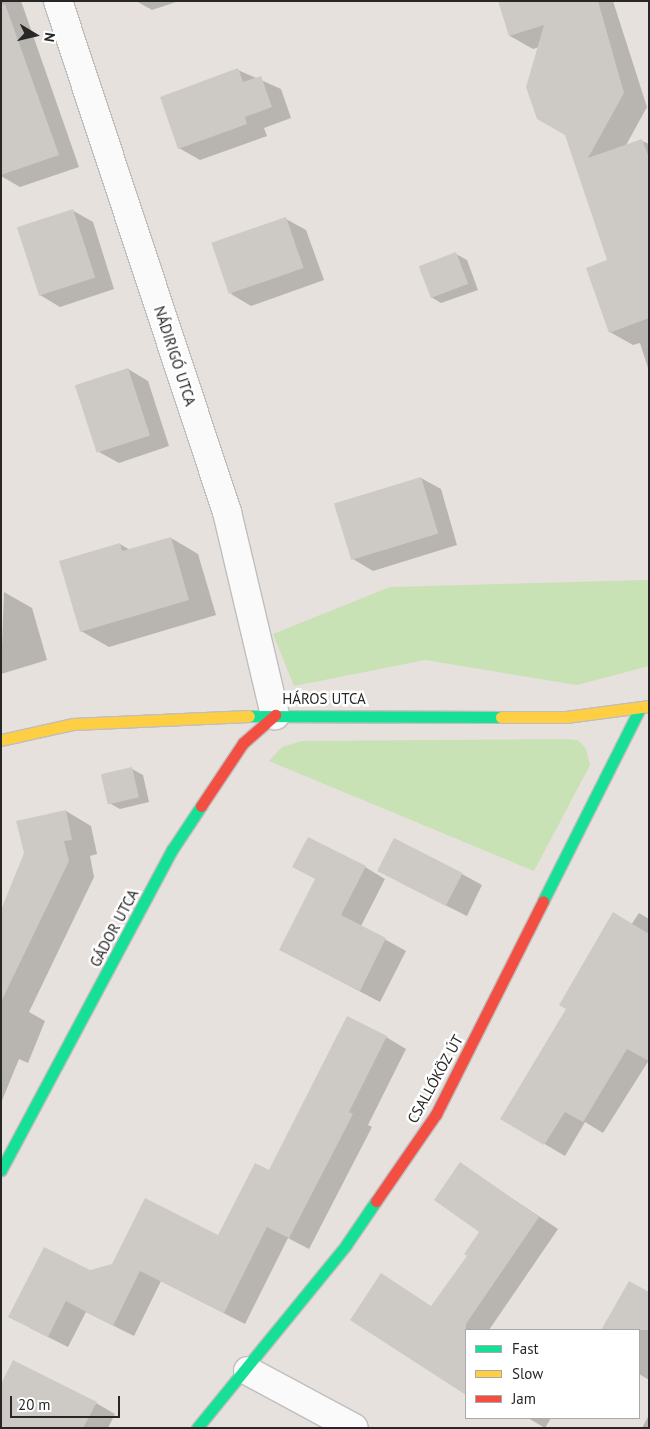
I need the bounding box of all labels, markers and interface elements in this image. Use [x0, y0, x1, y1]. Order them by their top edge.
north arrow [10, 10, 60, 60]
text: N [40, 31, 59, 43]
street label: NÁDIRIGÓ UTCA [150, 304, 200, 408]
street label: HÁROS UTCA [282, 690, 366, 708]
street label: GÁDOR UTCA [86, 886, 142, 970]
street label: CSALLÓKÖZ ÚT [403, 1031, 467, 1127]
legend [465, 1329, 640, 1419]
text: Fast [512, 1339, 539, 1358]
text: Slow [512, 1364, 543, 1383]
scale bar [12, 1386, 122, 1418]
text: Jam [512, 1389, 536, 1408]
text: 20 m [18, 1395, 51, 1414]

